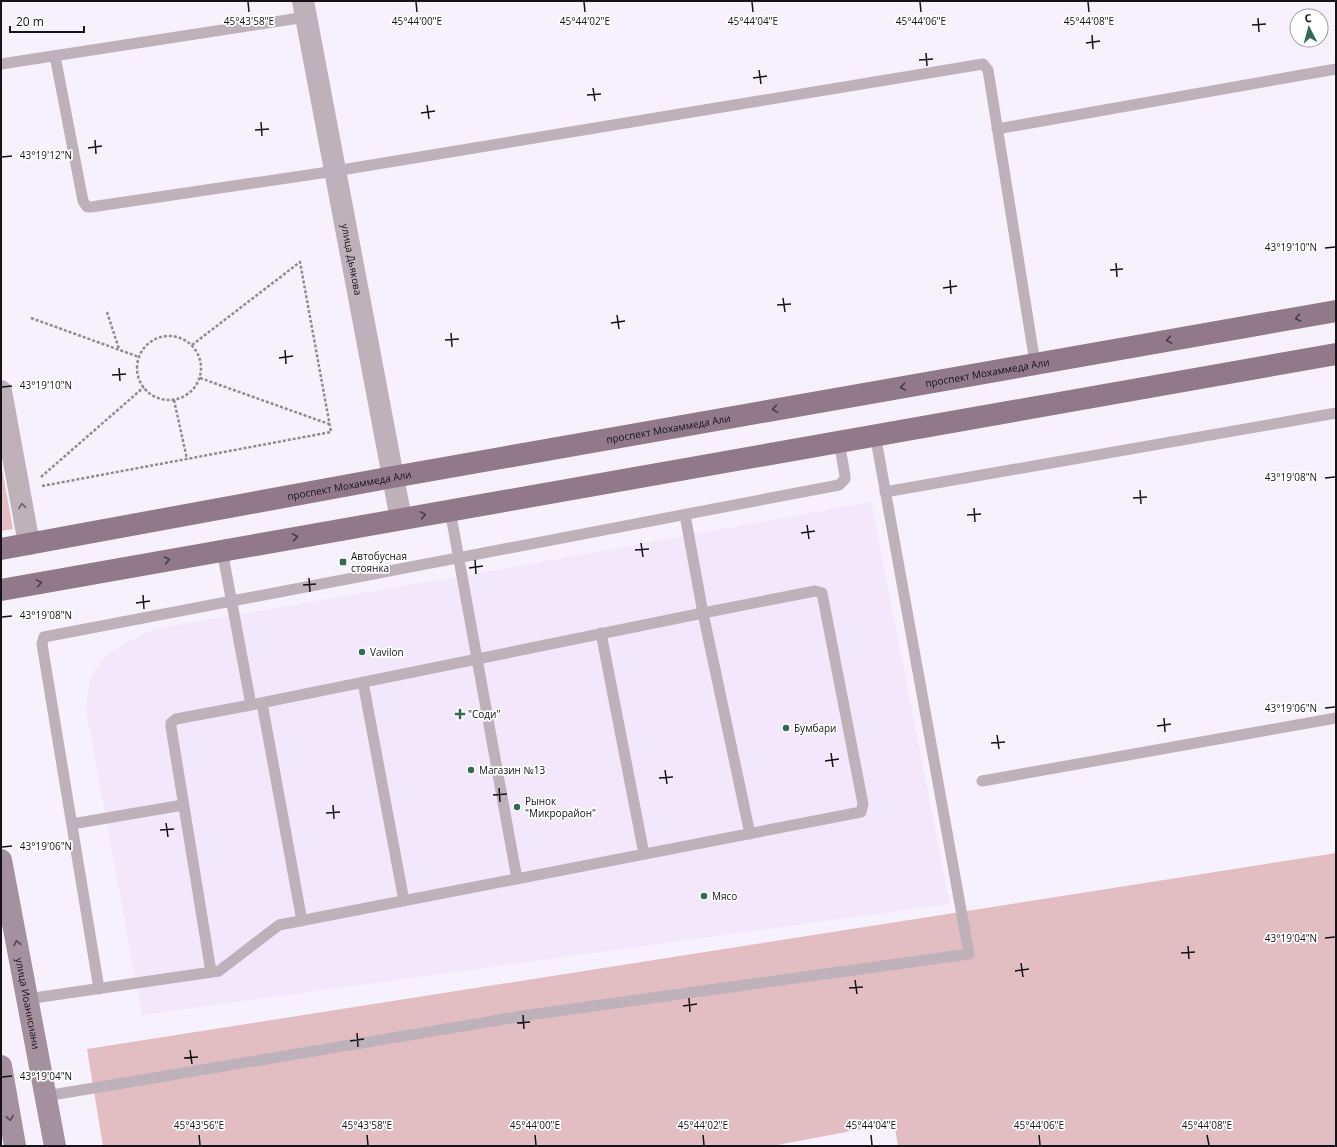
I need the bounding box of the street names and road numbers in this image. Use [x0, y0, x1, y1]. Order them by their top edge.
street label: улица Дьякова [338, 223, 365, 296]
street label: проспект Мохаммеда Али [924, 355, 1051, 390]
street label: проспект Мохаммеда Али [605, 411, 731, 446]
street label: проспект Мохаммеда Али [286, 467, 412, 503]
street label: улица Иоанисиани [13, 957, 44, 1050]

